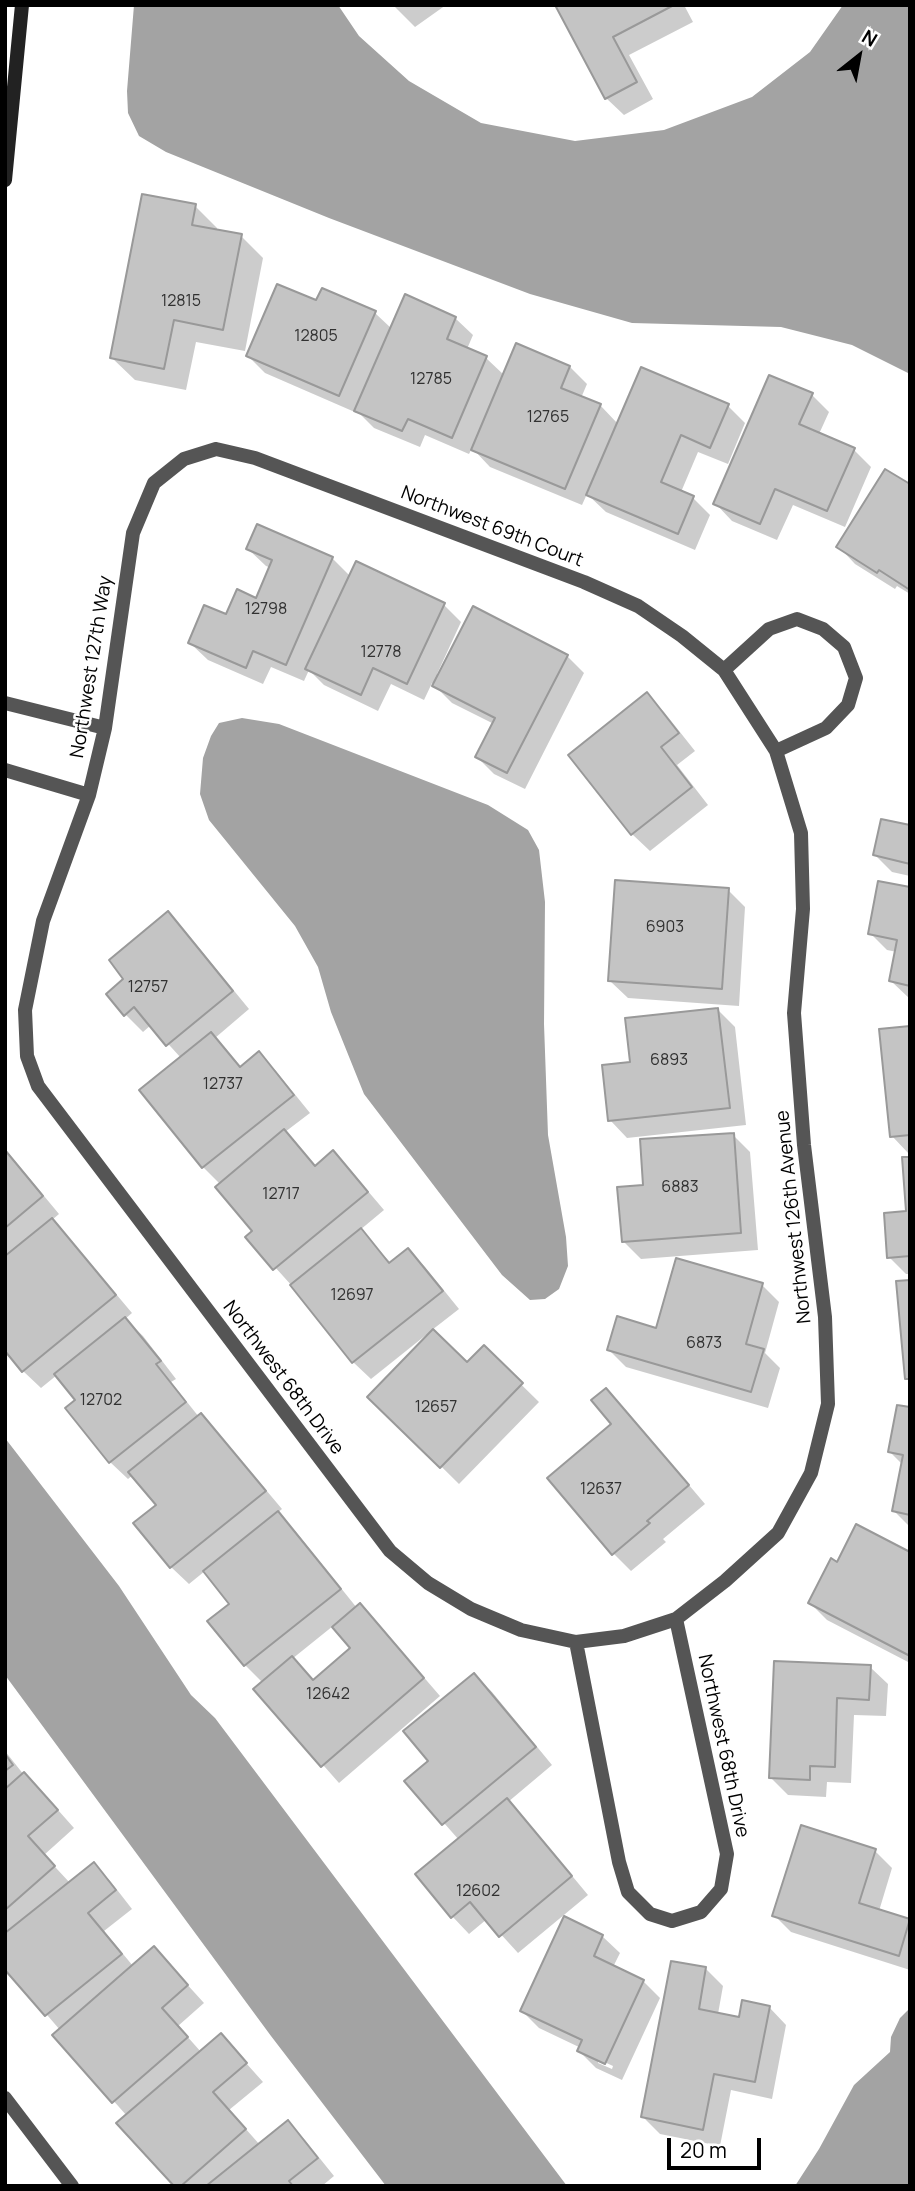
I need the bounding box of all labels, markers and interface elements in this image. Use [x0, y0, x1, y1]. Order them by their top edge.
north arrow [824, 21, 894, 91]
text: N [857, 23, 882, 53]
house number: 12815 [161, 292, 201, 312]
house number: 12805 [294, 327, 338, 347]
house number: 12785 [410, 370, 452, 390]
house number: 12765 [527, 408, 569, 428]
street label: Northwest 69th Court [398, 482, 586, 572]
street label: Northwest 127th Way [66, 574, 118, 760]
house number: 12798 [245, 600, 287, 620]
house number: 12778 [360, 643, 402, 663]
house number: 6903 [646, 918, 684, 938]
house number: 12757 [128, 978, 168, 998]
house number: 6893 [650, 1051, 688, 1071]
house number: 12737 [203, 1075, 243, 1095]
street label: Northwest 126th Avenue [771, 1109, 817, 1325]
house number: 6883 [661, 1178, 699, 1198]
house number: 12717 [262, 1185, 300, 1205]
house number: 12697 [331, 1286, 373, 1306]
street label: Northwest 68th Drive [218, 1297, 348, 1459]
house number: 6873 [686, 1334, 722, 1354]
house number: 12702 [80, 1391, 122, 1411]
house number: 12657 [415, 1398, 457, 1418]
house number: 12637 [580, 1480, 622, 1500]
street label: Northwest 68th Drive [692, 1652, 754, 1840]
house number: 12642 [306, 1685, 350, 1705]
house number: 12602 [456, 1882, 500, 1902]
scale bar [670, 2124, 764, 2168]
text: 20 m [680, 2136, 727, 2164]

